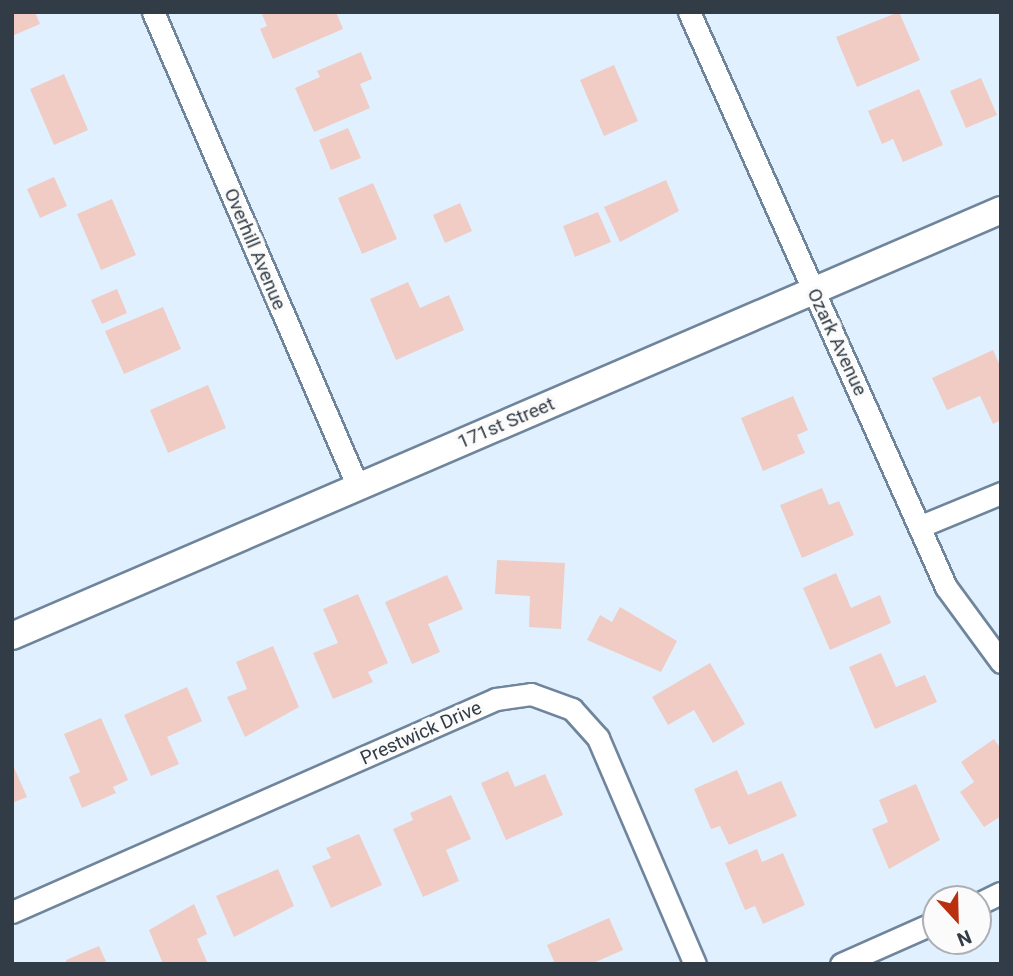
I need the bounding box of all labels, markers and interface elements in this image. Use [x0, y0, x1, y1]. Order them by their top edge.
street label: Overhill Avenue [219, 185, 291, 313]
street label: Ozark Avenue [802, 285, 872, 399]
street label: 171st Street [454, 392, 558, 454]
street label: Prestwick Drive [357, 696, 485, 770]
north arrow [922, 885, 992, 955]
text: N [954, 925, 975, 951]

